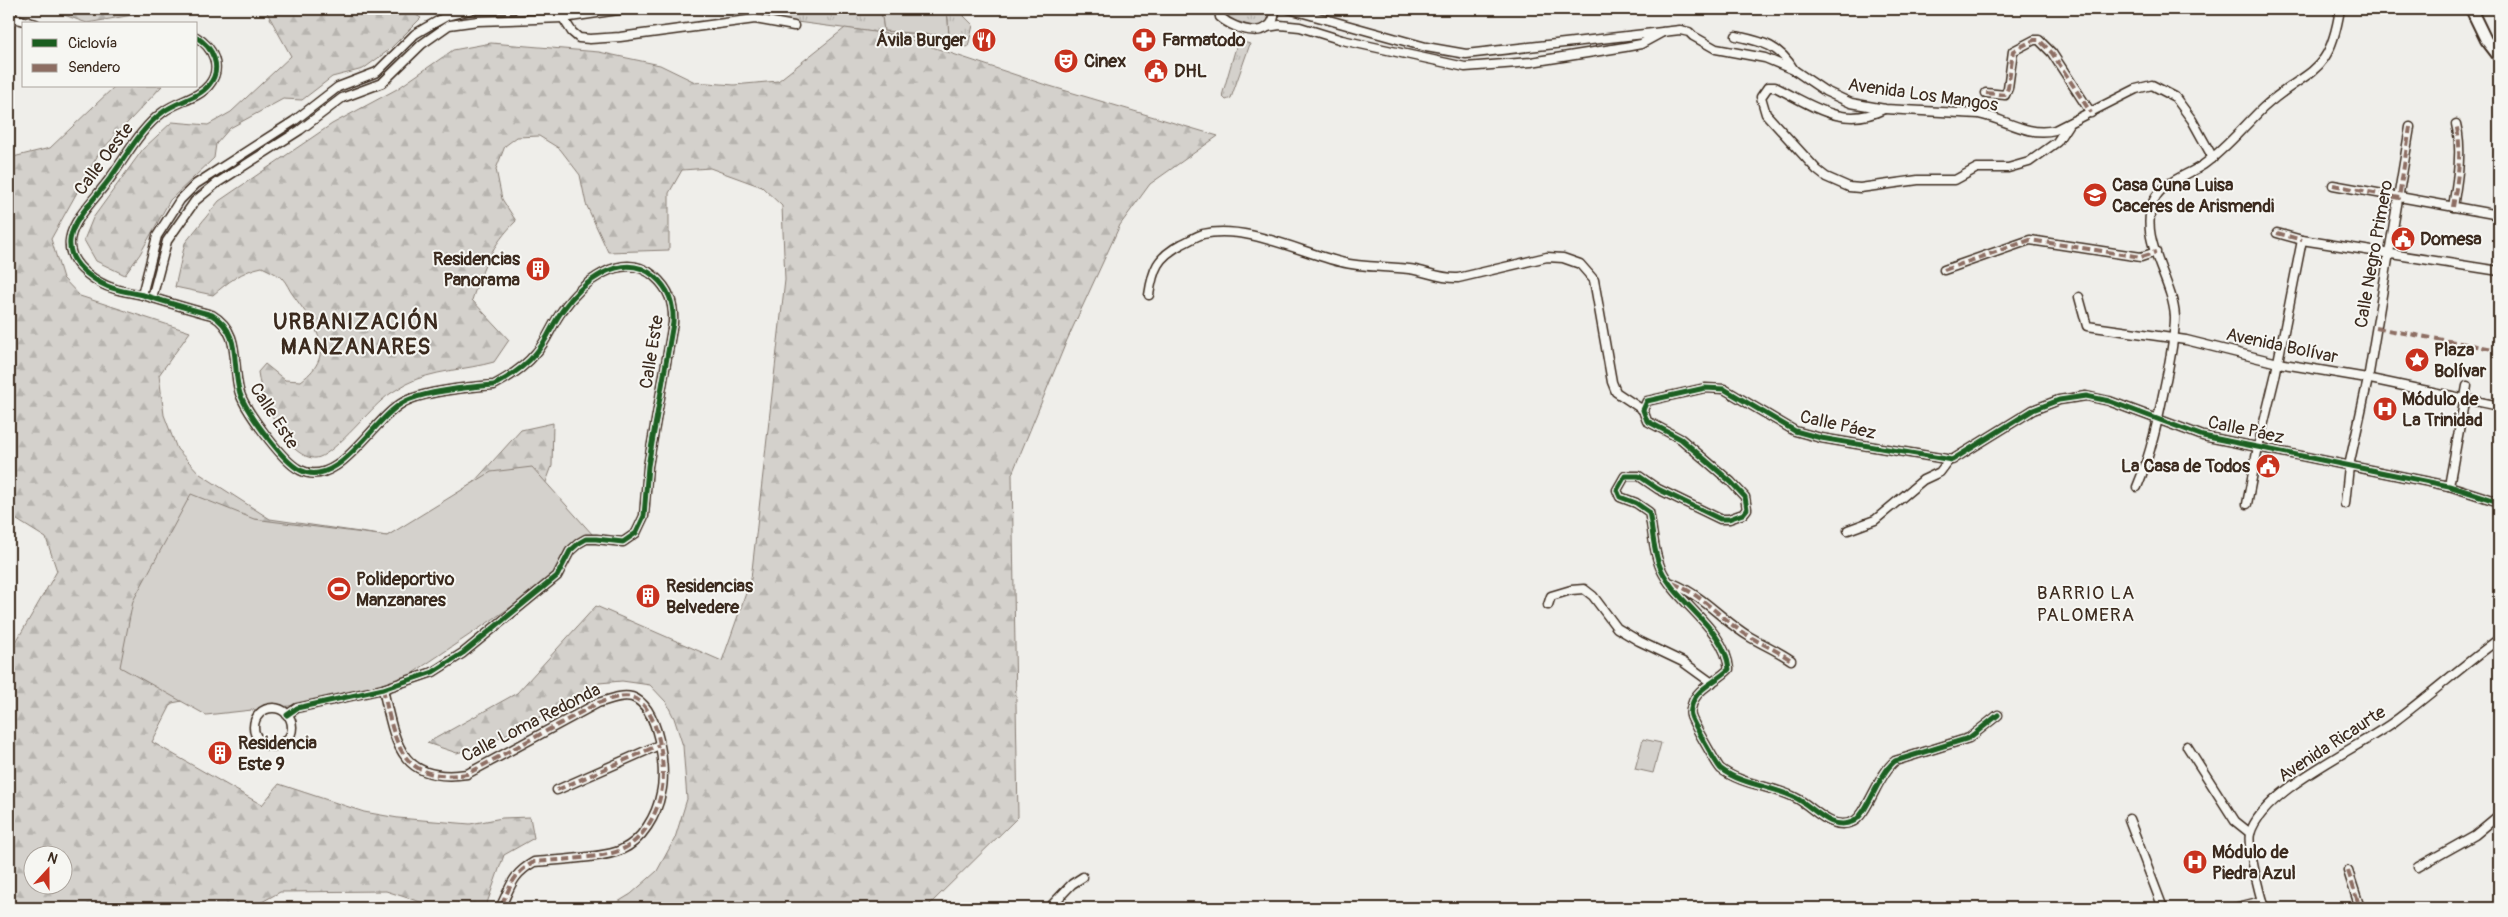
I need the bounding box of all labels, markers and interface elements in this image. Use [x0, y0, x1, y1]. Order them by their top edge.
legend [22, 22, 198, 88]
restaurant icon: Ávila Burger [971, 27, 997, 53]
pharmacy icon: Farmatodo [1131, 27, 1157, 53]
place label: Ávila Burger [876, 29, 967, 52]
place label: Farmatodo [1162, 29, 1246, 52]
text: Ciclovía [68, 34, 117, 53]
theatre icon: Cinex [1053, 48, 1079, 74]
place label: Cinex [1084, 50, 1126, 73]
text: Sendero [68, 58, 120, 77]
public building icon: DHL [1143, 58, 1169, 84]
place label: DHL [1174, 60, 1207, 83]
street label: Avenida Los Mangos [1847, 73, 1999, 117]
street label: Calle Oeste [69, 118, 139, 200]
place label: Casa Cuna Luisa Caceres de Arismendi [2112, 174, 2274, 218]
street label: Calle Negro Primero [2350, 178, 2398, 330]
school or university icon: Casa Cuna Luisa Caceres de Arismendi [2082, 182, 2108, 208]
public building icon: Domesa [2390, 226, 2416, 252]
place label: Domesa [2420, 228, 2482, 251]
place label: Residencias Panorama [433, 248, 521, 292]
building icon: Residencias Panorama [525, 256, 551, 282]
district label: URBANIZACIÓN MANZANARES [273, 307, 439, 361]
street label: Calle Este [635, 313, 669, 391]
street label: Avenida Bolívar [2224, 323, 2341, 369]
place label: Plaza Bolívar [2434, 339, 2487, 383]
place icon: Plaza Bolívar [2404, 347, 2430, 373]
street label: Calle Este [244, 379, 304, 454]
place label: Módulo de La Trinidad [2402, 388, 2483, 432]
hospital icon: Módulo de La Trinidad [2372, 396, 2398, 422]
street label: Calle Páez [1798, 405, 1878, 445]
street label: Calle Páez [2206, 411, 2286, 449]
public building icon: La Casa de Todos [2255, 453, 2281, 479]
place label: La Casa de Todos [2121, 455, 2251, 478]
place label: Polideportivo Manzanares [356, 568, 455, 612]
place label: Residencias Belvedere [666, 575, 754, 619]
sports icon: Polideportivo Manzanares [326, 576, 352, 602]
district label: BARRIO LA PALOMERA [2037, 581, 2135, 627]
building icon: Residencias Belvedere [635, 583, 661, 609]
street label: Calle Loma Redonda [458, 678, 604, 768]
street label: Avenida Ricaurte [2274, 700, 2390, 787]
place label: Residencia Este 9 [238, 732, 318, 776]
building icon: Residencia Este 9 [207, 740, 233, 766]
place label: Módulo de Piedra Azul [2212, 841, 2296, 885]
north arrow [22, 844, 72, 894]
text: N [45, 849, 60, 868]
hospital icon: Módulo de Piedra Azul [2182, 849, 2208, 875]

